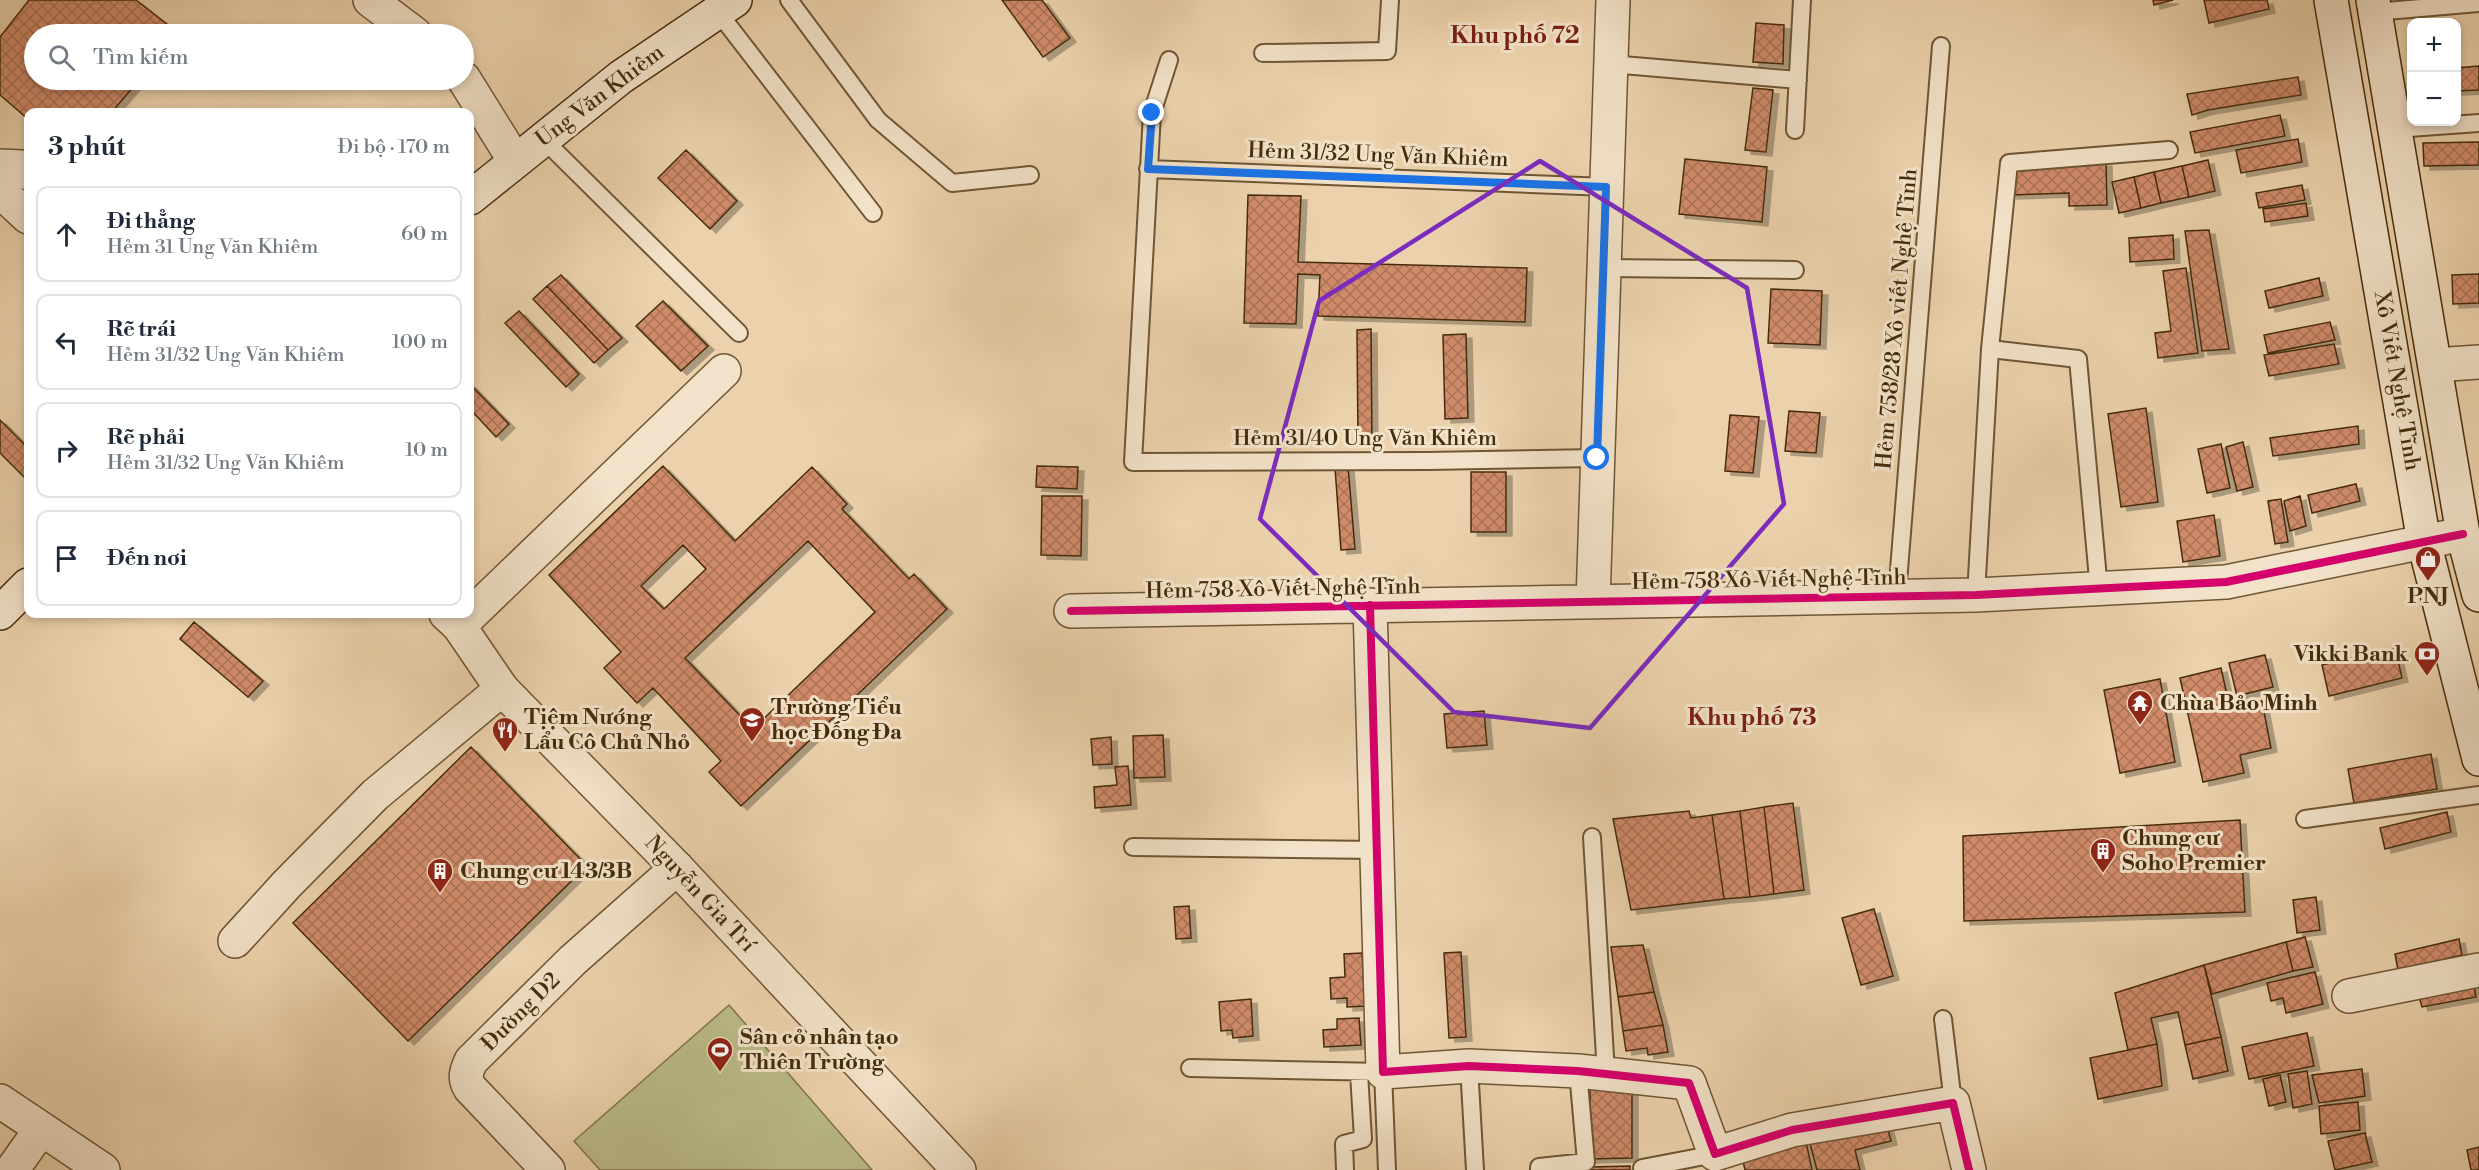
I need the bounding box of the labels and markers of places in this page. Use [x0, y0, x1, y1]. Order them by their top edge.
shop icon: PNJ [2413, 544, 2443, 582]
place label: PNJ [2407, 583, 2449, 610]
bank icon: Vikki Bank [2412, 639, 2442, 677]
place label: Vikki Bank [2293, 641, 2408, 668]
temple icon: Chùa Bảo Minh [2125, 688, 2155, 726]
place label: Chùa Bảo Minh [2160, 690, 2318, 717]
place label: Trường Tiểu học Đống Đa [771, 694, 903, 746]
place label: Tịệm Nướng Lẩu Cô Chủ Nhỏ [524, 704, 690, 756]
school or university icon: Trường Tiểu học Đống Đa [737, 705, 767, 743]
restaurant icon: Tịệm Nướng Lẩu Cô Chủ Nhỏ [490, 715, 520, 753]
place label: Chung cư Soho Premier [2122, 825, 2266, 877]
building icon: Chung cư Soho Premier [2088, 836, 2118, 874]
building icon: Chung cư 143/3B [425, 856, 455, 894]
place label: Chung cư 143/3B [460, 858, 632, 885]
place label: Sân cỏ nhân tạo Thiên Trường [740, 1024, 899, 1076]
sports icon: Sân cỏ nhân tạo Thiên Trường [705, 1035, 735, 1073]

